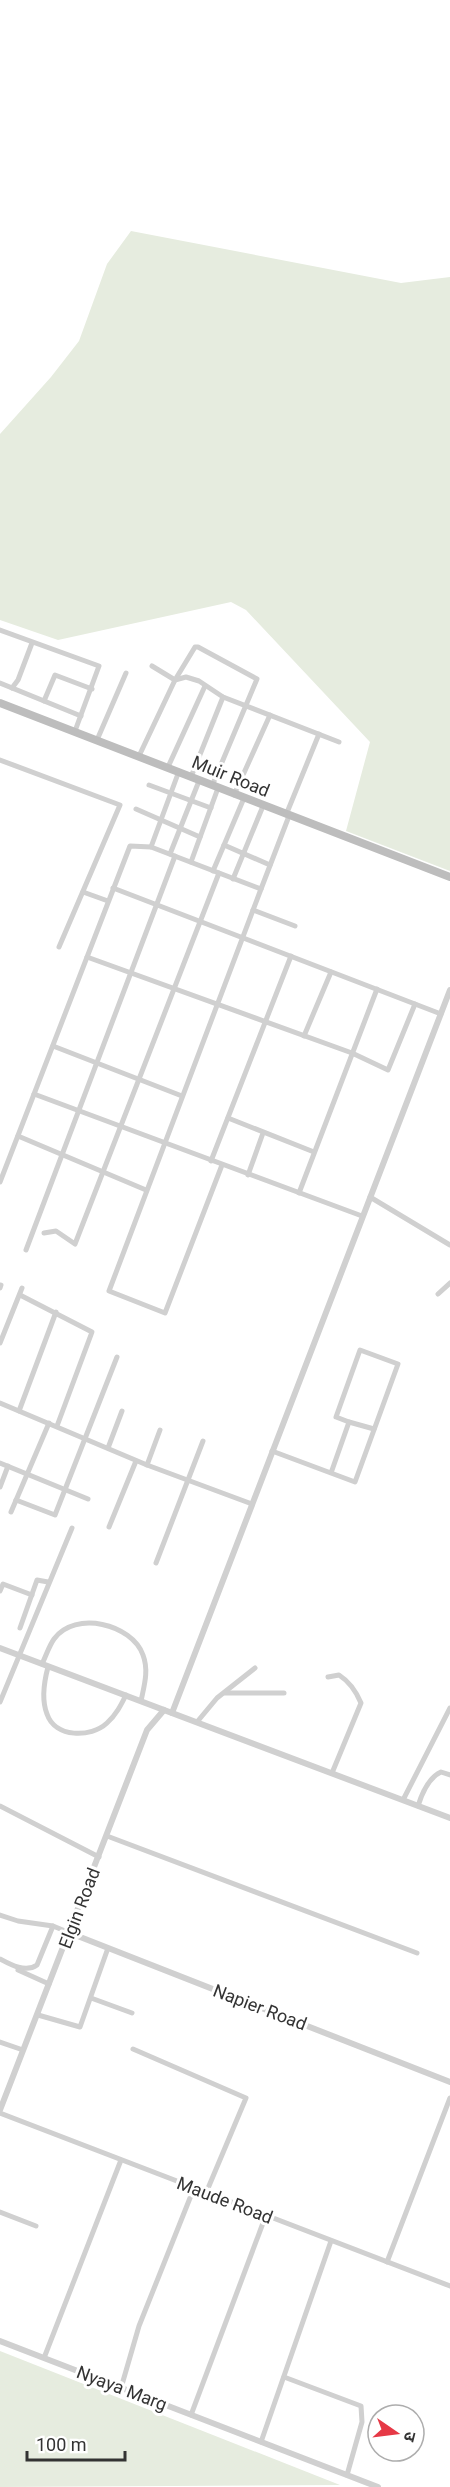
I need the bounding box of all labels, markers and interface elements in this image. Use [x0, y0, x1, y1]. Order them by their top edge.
street label: Muir Road [189, 751, 273, 801]
street label: Elgin Road [54, 1865, 104, 1951]
street label: Napier Road [210, 1980, 310, 2034]
street label: Maude Road [174, 2172, 276, 2228]
street label: Nyaya Marg [74, 2361, 170, 2415]
north arrow [366, 2403, 426, 2463]
scale bar [27, 2424, 124, 2462]
text: उ [400, 2430, 420, 2444]
text: 100 m [36, 2434, 87, 2455]

